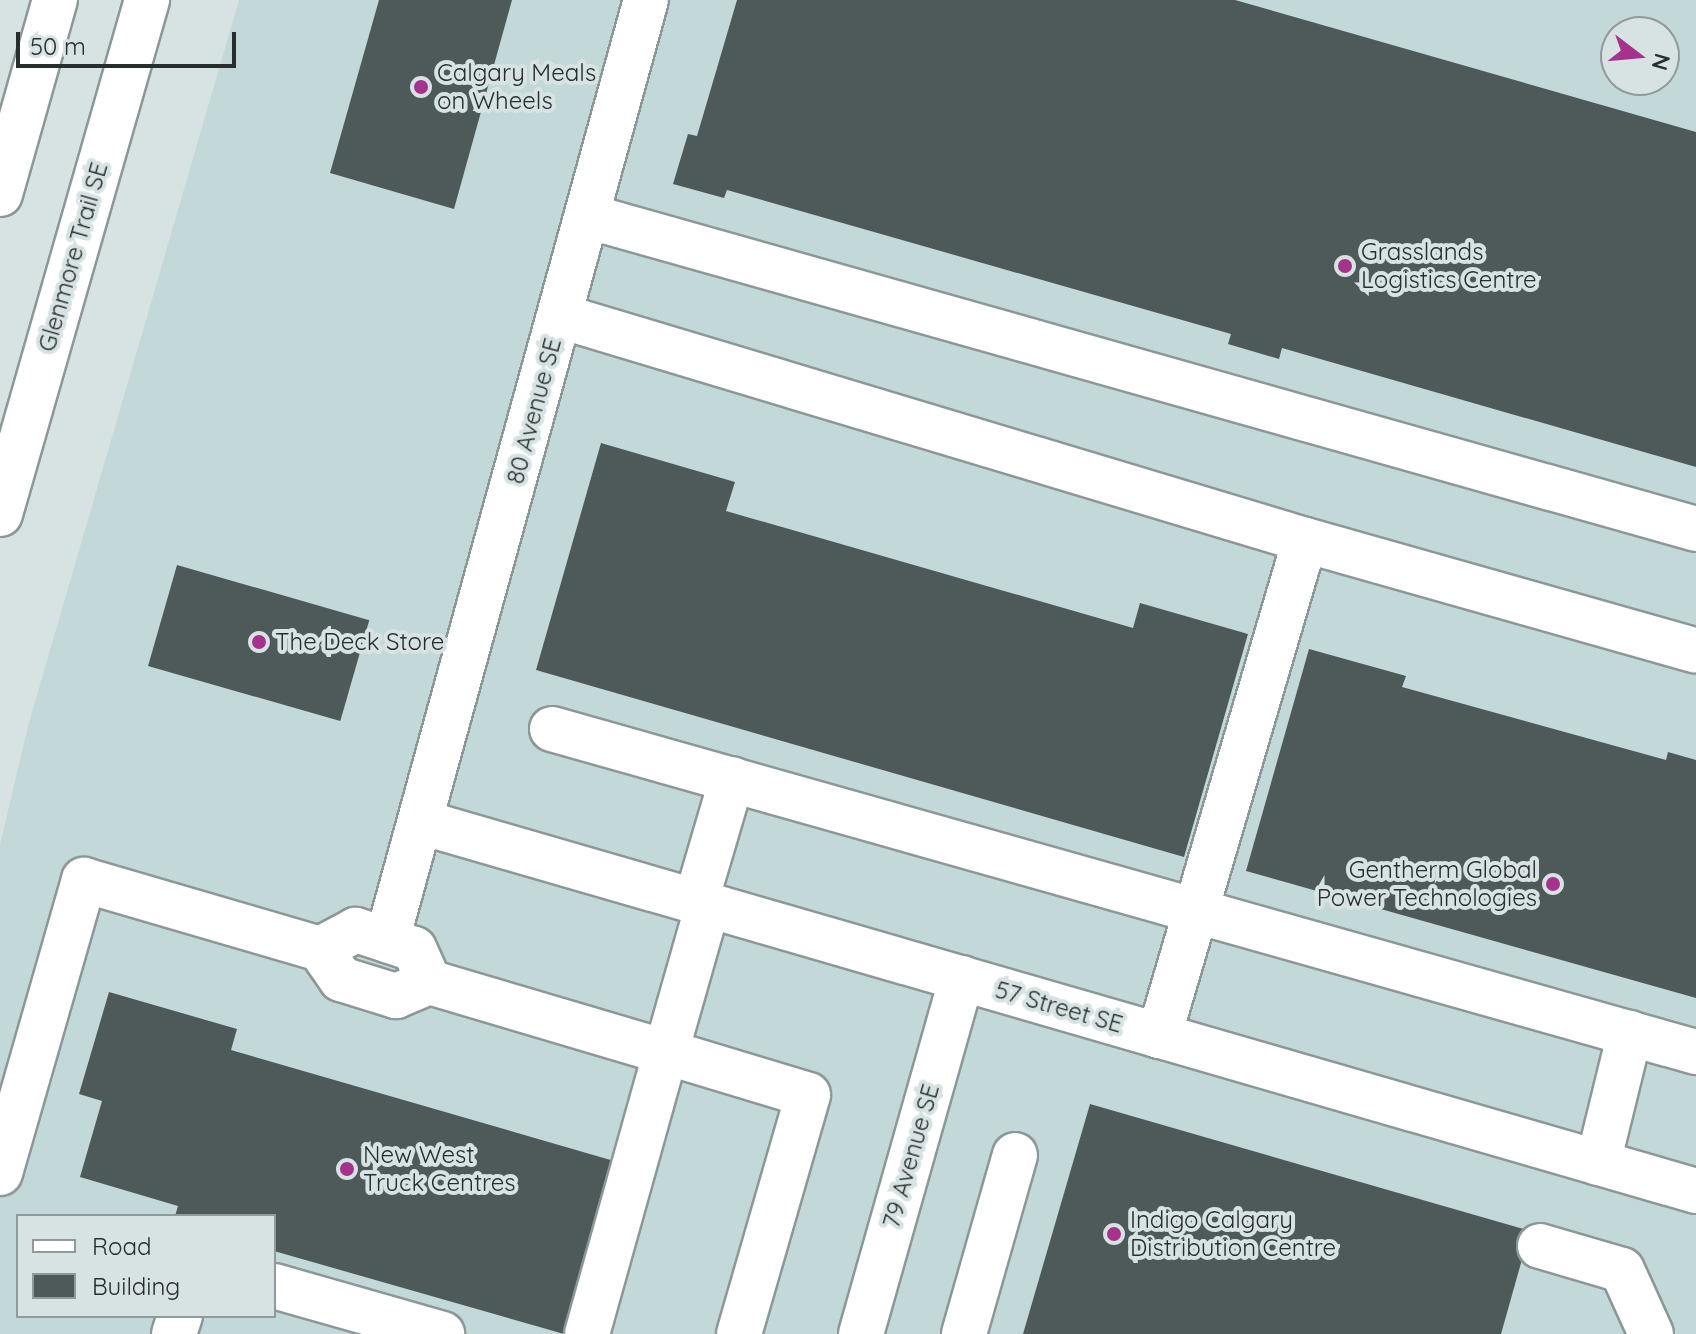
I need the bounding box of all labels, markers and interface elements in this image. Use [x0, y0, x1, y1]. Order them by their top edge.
scale bar [20, 16, 240, 66]
north arrow [1600, 16, 1680, 96]
text: 50 m [30, 31, 86, 61]
text: N [1645, 50, 1677, 74]
place label: Calgary Meals on Wheels [437, 59, 596, 115]
marker: Calgary Meals on Wheels [412, 78, 430, 96]
street label: Glenmore Trail SE [32, 159, 114, 355]
place label: Grasslands Logistics Centre [1361, 238, 1537, 294]
marker: Grasslands Logistics Centre [1336, 257, 1354, 275]
street label: 80 Avenue SE [501, 335, 567, 487]
place label: The Deck Store [275, 628, 444, 656]
marker: The Deck Store [250, 633, 268, 651]
place label: Gentherm Global Power Technologies [1317, 856, 1537, 912]
marker: Gentherm Global Power Technologies [1544, 875, 1562, 893]
street label: 57 Street SE [992, 975, 1126, 1039]
street label: 79 Avenue SE [877, 1081, 945, 1231]
place label: New West Truck Centres [363, 1141, 516, 1197]
marker: New West Truck Centres [338, 1160, 356, 1178]
place label: Indigo Calgary Distribution Centre [1130, 1206, 1336, 1262]
legend [16, 1214, 276, 1318]
marker: Indigo Calgary Distribution Centre [1105, 1225, 1123, 1243]
text: Road [92, 1231, 152, 1261]
text: Building [92, 1271, 180, 1301]

